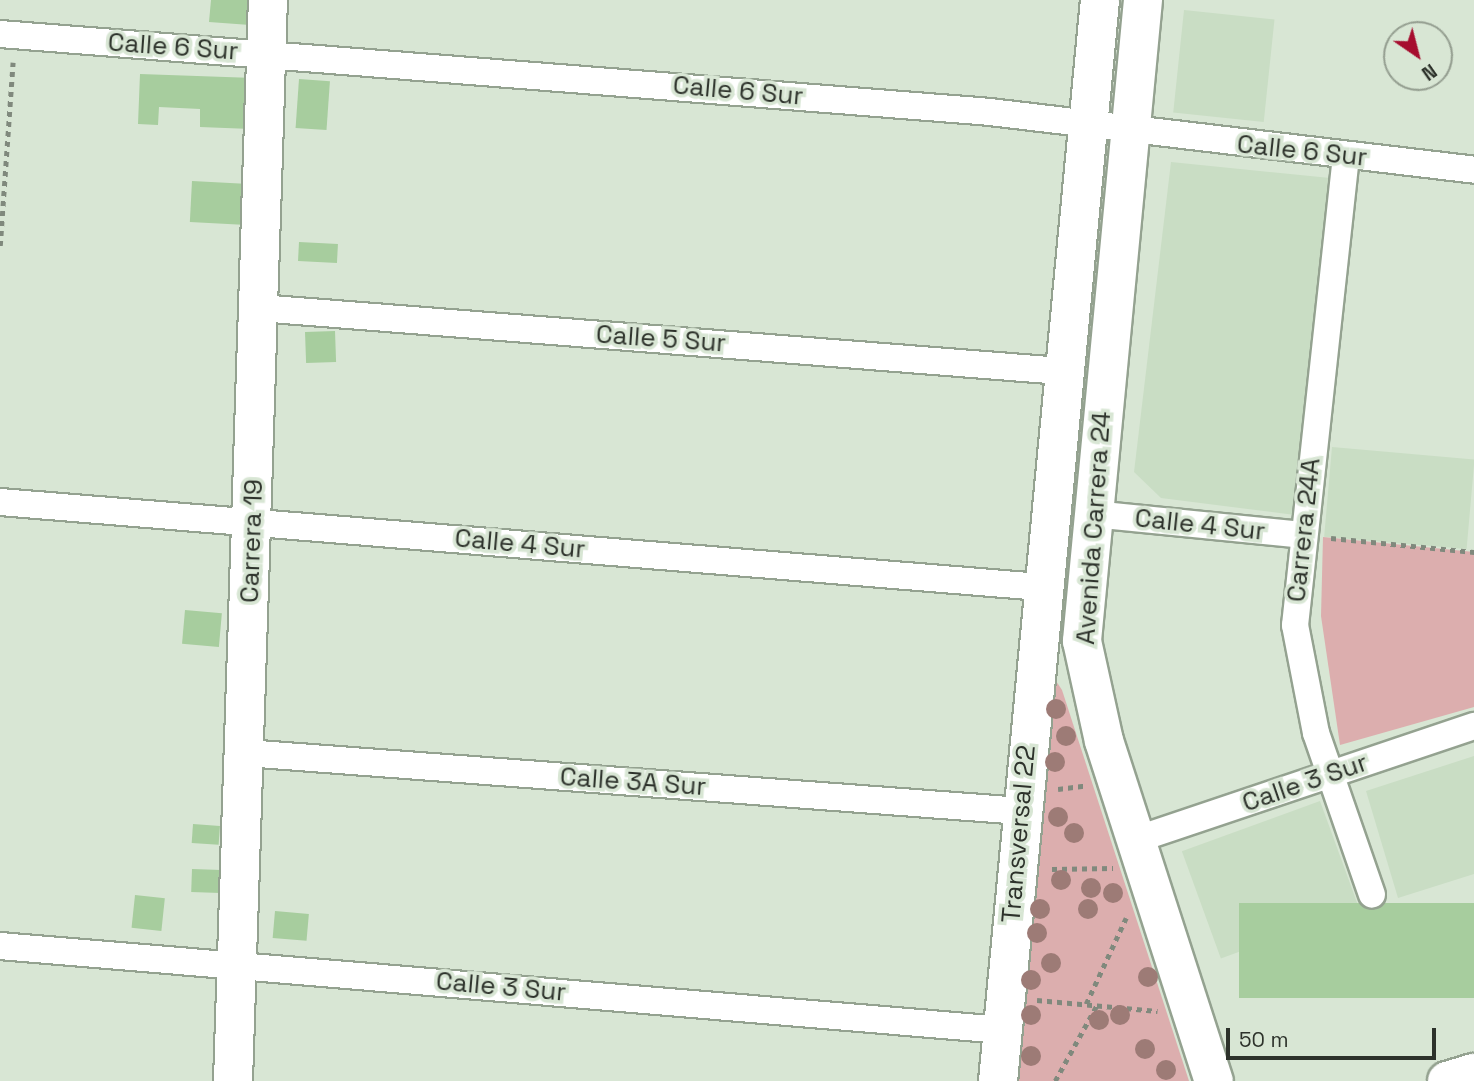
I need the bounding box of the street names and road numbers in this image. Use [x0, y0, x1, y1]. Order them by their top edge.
street label: Calle 6 Sur [107, 27, 239, 67]
street label: Calle 6 Sur [672, 70, 804, 112]
street label: Calle 6 Sur [1235, 129, 1369, 173]
street label: Calle 5 Sur [595, 319, 727, 359]
street label: Avenida Carrera 24 [1070, 410, 1118, 646]
street label: Carrera 24A [1281, 456, 1327, 604]
street label: Carrera 19 [234, 479, 270, 603]
street label: Calle 4 Sur [1133, 503, 1267, 547]
street label: Calle 4 Sur [453, 523, 587, 565]
street label: Transversal 22 [996, 744, 1042, 924]
street label: Calle 3 Sur [1238, 747, 1372, 819]
street label: Calle 3A Sur [559, 761, 707, 803]
street label: Calle 3 Sur [435, 966, 567, 1008]

